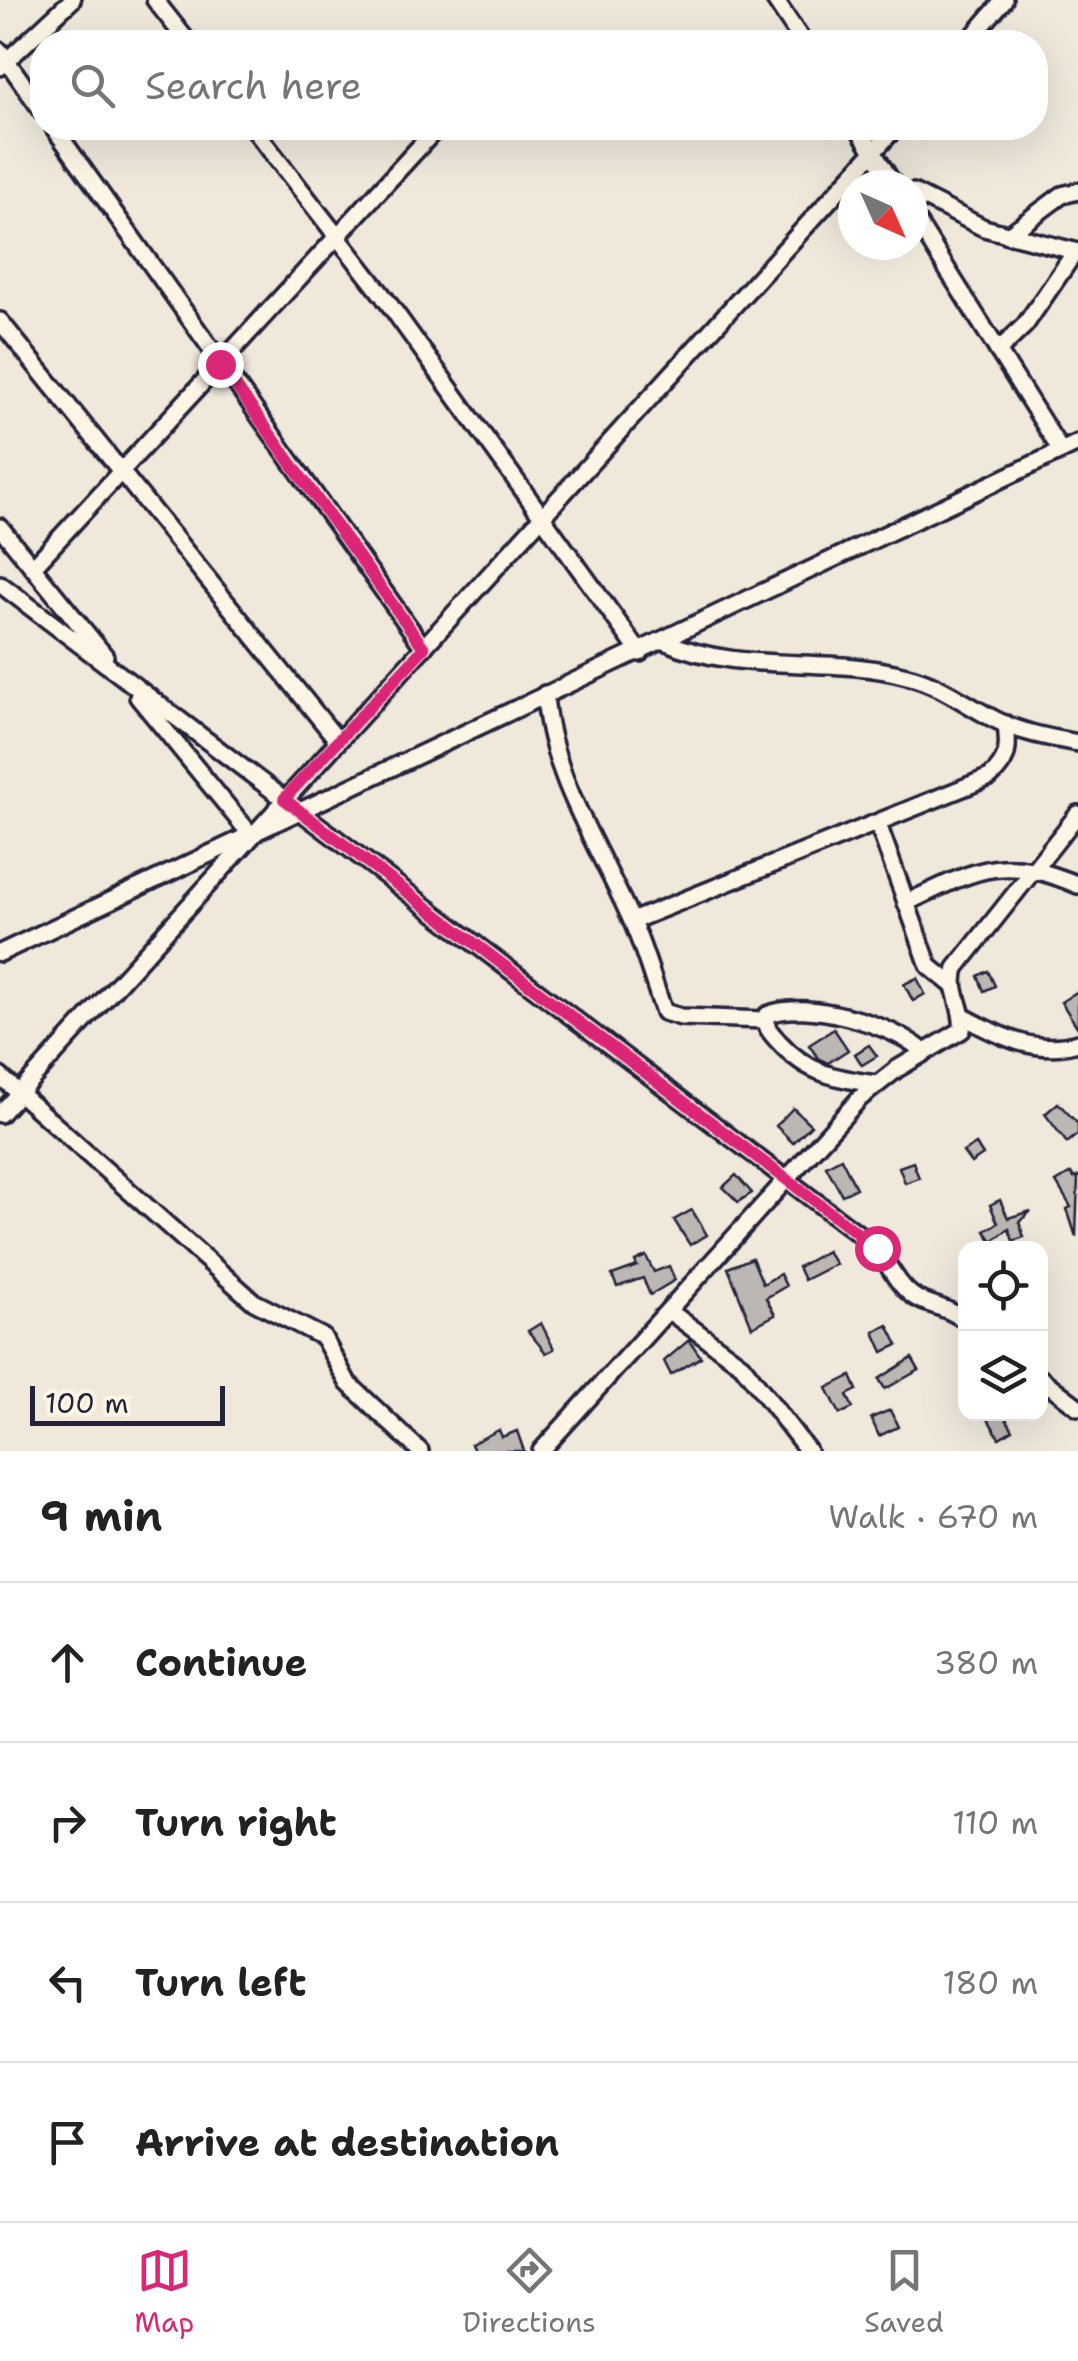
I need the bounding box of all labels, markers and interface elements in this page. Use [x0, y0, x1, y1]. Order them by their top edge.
search box [30, 30, 1048, 140]
icon: search [65, 58, 120, 113]
text: Search here [145, 60, 362, 111]
north arrow [838, 170, 928, 260]
route end [198, 342, 244, 388]
route start [855, 1226, 901, 1272]
map controls [958, 1241, 1048, 1421]
button: locate [958, 1241, 1048, 1331]
button: layers [958, 1331, 1048, 1421]
scale bar [30, 1381, 225, 1426]
text: 100 m [45, 1384, 129, 1422]
text: 9 min [40, 1488, 162, 1544]
text: Walk · 670 m [829, 1495, 1038, 1538]
icon: ahead [40, 1635, 95, 1690]
text: Continue [135, 1637, 307, 1688]
text: 380 m [934, 1641, 1038, 1684]
icon: right [40, 1795, 95, 1850]
text: Turn right [135, 1797, 337, 1848]
text: 110 m [952, 1801, 1038, 1844]
icon: left [40, 1955, 95, 2010]
text: Turn left [135, 1957, 307, 2008]
text: 180 m [942, 1961, 1038, 2004]
icon: arrive [40, 2115, 95, 2170]
text: Arrive at destination [135, 2117, 559, 2168]
tab: Map [134, 2243, 194, 2341]
tab: Directions [463, 2243, 596, 2341]
tab: Saved [864, 2243, 944, 2341]

